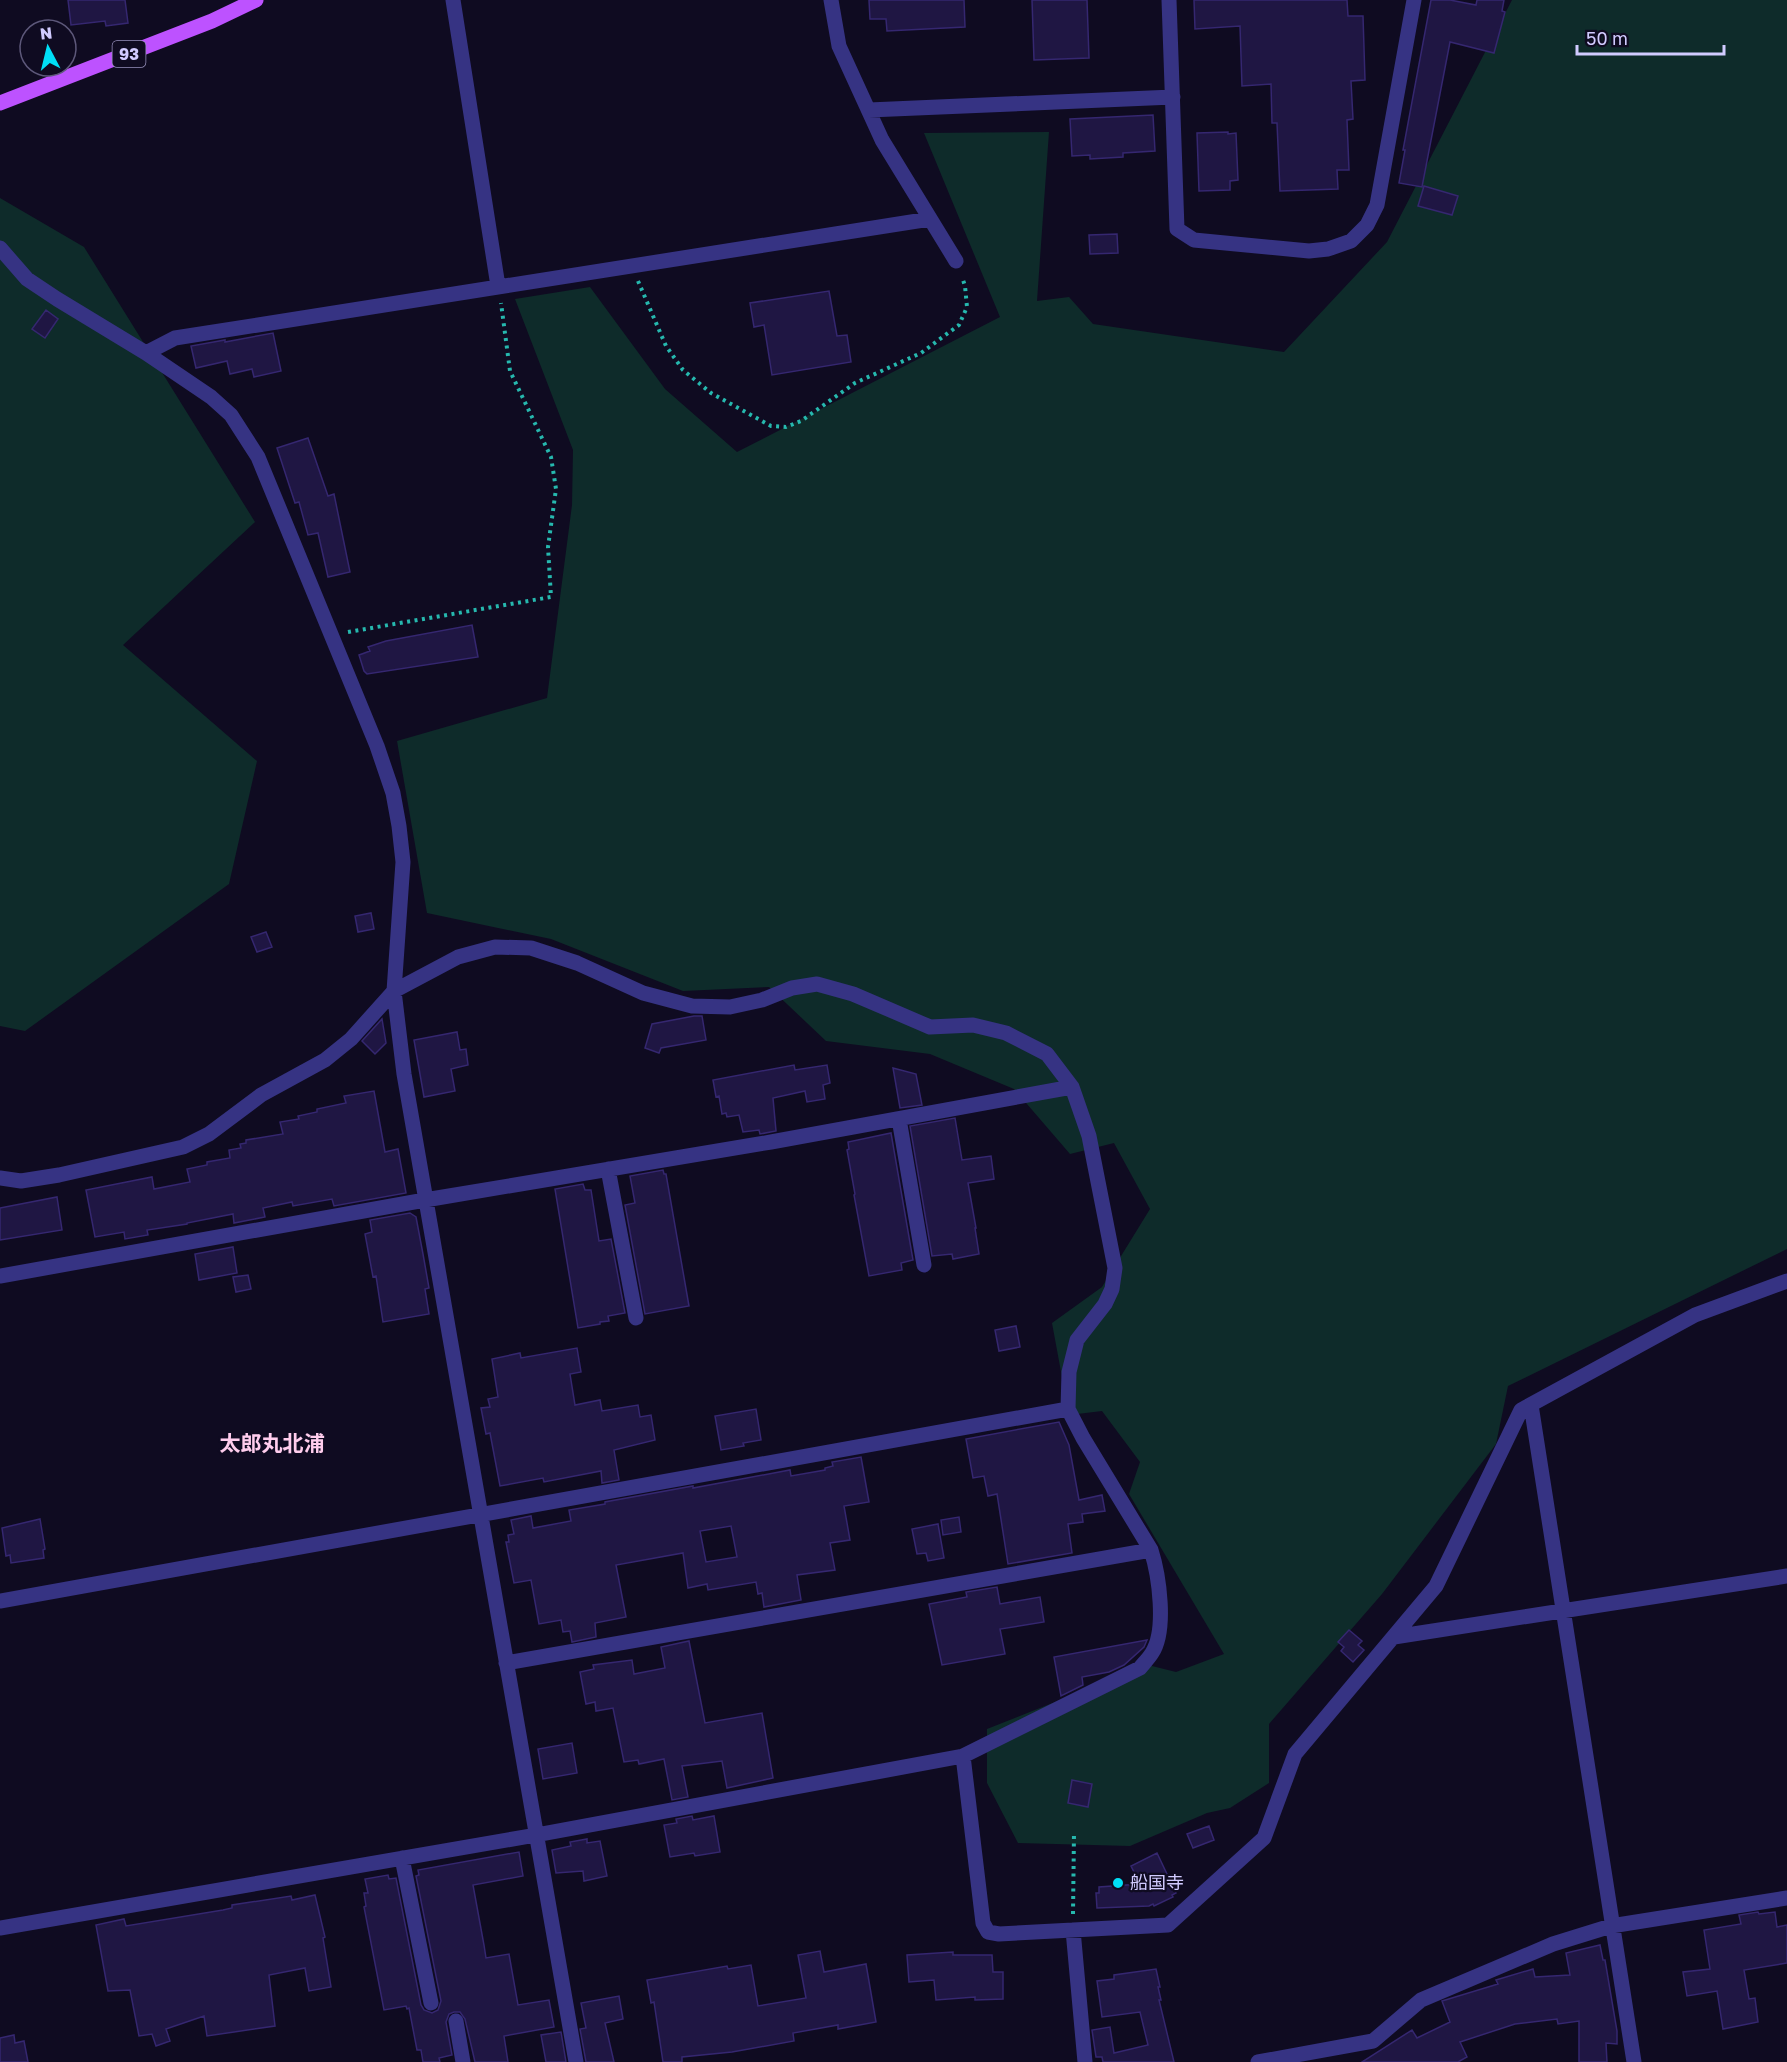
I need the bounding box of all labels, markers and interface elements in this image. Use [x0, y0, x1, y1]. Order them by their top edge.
north arrow [18, 18, 78, 78]
scale bar [1577, 18, 1724, 56]
text: N [39, 22, 53, 44]
text: 50 m [1586, 27, 1628, 49]
road number: 93 [112, 41, 146, 67]
district label: 太郎丸北浦 [220, 1430, 325, 1456]
place label: 船国寺 [1130, 1871, 1184, 1893]
marker: 船国寺 [1111, 1876, 1125, 1890]

